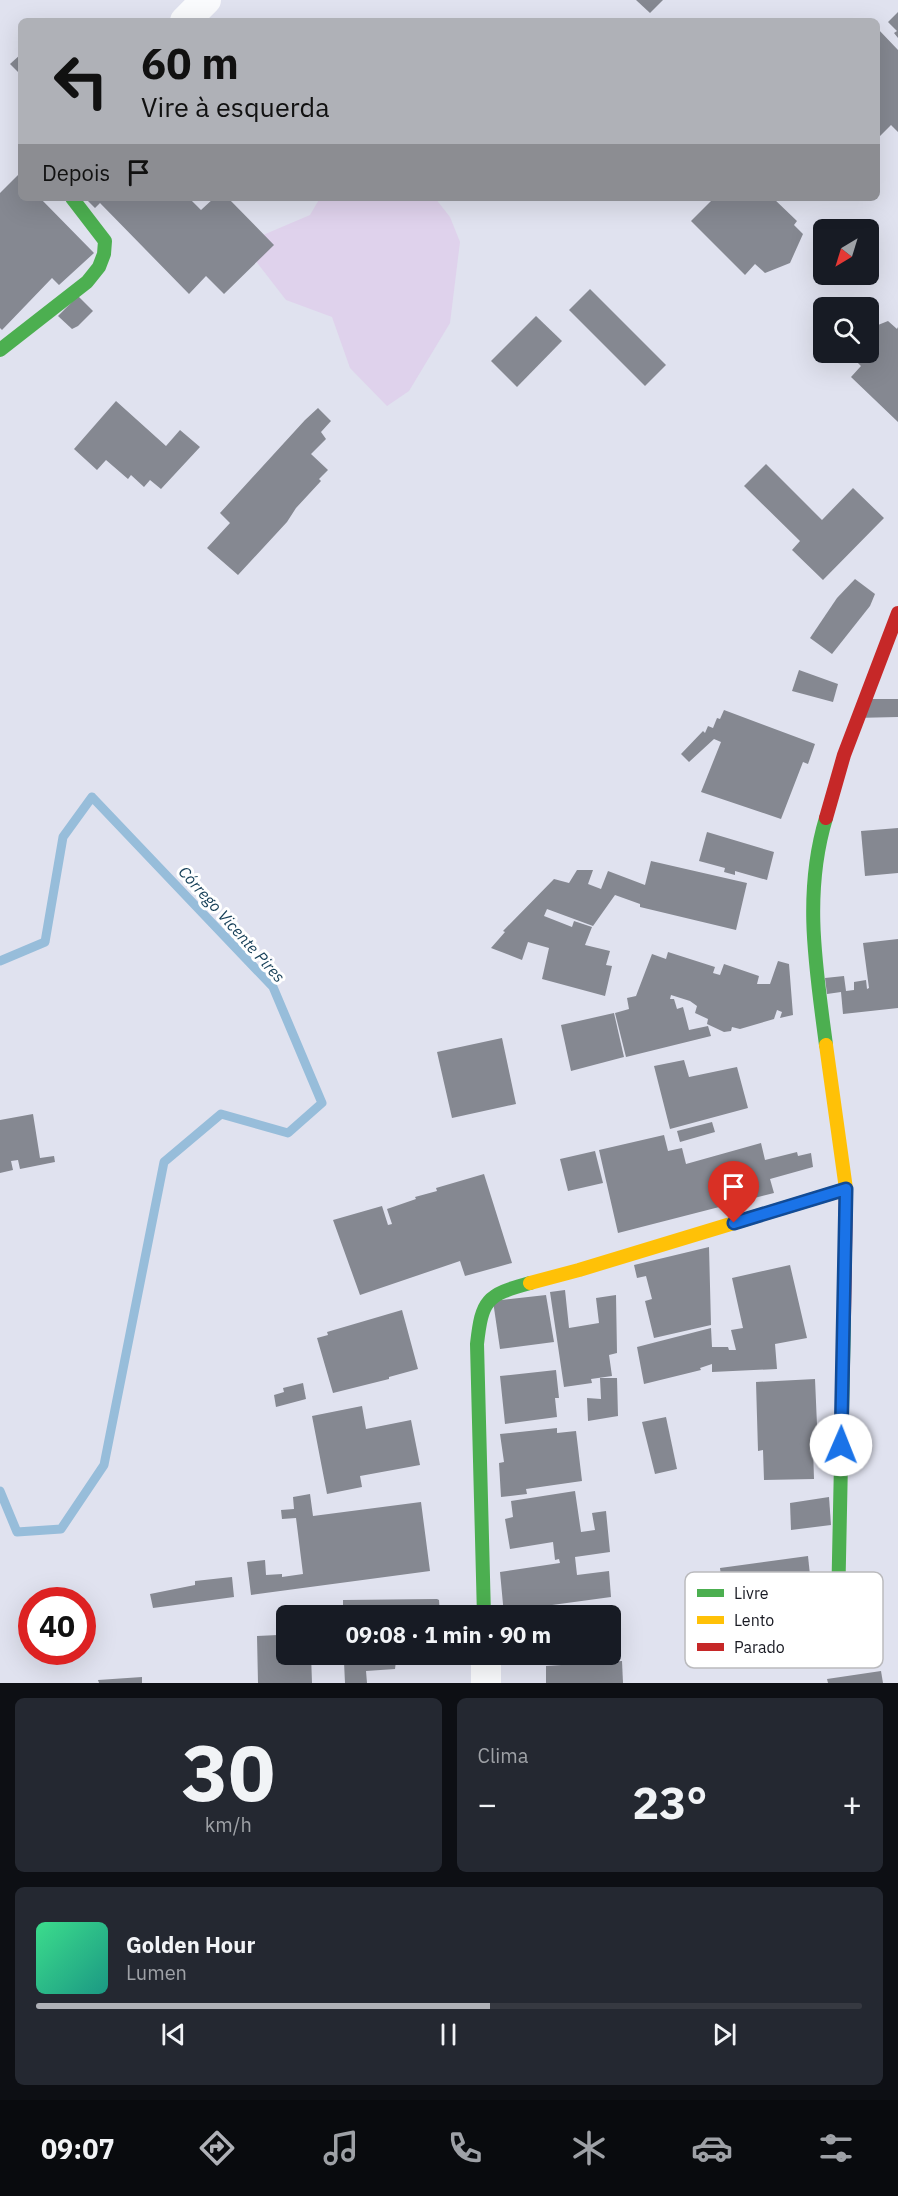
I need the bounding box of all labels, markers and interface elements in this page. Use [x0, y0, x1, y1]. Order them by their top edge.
text: 60 m [141, 36, 239, 91]
icon: left [42, 42, 120, 120]
text: Vire à esquerda [141, 89, 330, 124]
icon: arrive [122, 156, 155, 189]
text: Depois [42, 158, 110, 187]
north arrow [813, 219, 879, 285]
map controls [813, 219, 879, 363]
button: search [813, 297, 879, 363]
water label: Córrego Vicente Pires [175, 862, 289, 986]
pin [708, 1161, 759, 1223]
icon: arrive [717, 1170, 750, 1203]
position arrow [809, 1413, 873, 1477]
legend [685, 1572, 883, 1668]
text: Livre [734, 1583, 769, 1603]
speed limit sign: 40 [18, 1587, 96, 1665]
text: Lento [734, 1610, 774, 1630]
text: 09:08 · 1 min · 90 m [346, 1620, 551, 1649]
text: Parado [734, 1637, 785, 1657]
text: 30 [181, 1721, 275, 1822]
text: Clima [478, 1742, 529, 1769]
text: 23° [632, 1773, 707, 1831]
text: − [478, 1782, 497, 1825]
text: + [842, 1782, 862, 1825]
text: km/h [205, 1811, 252, 1838]
text: Golden Hour [126, 1930, 255, 1959]
text: Lumen [126, 1959, 187, 1986]
icon: previous [157, 2018, 190, 2051]
icon: pause [432, 2018, 465, 2051]
icon: next [708, 2018, 741, 2051]
icon: directions [196, 2127, 238, 2169]
icon: music [320, 2127, 362, 2169]
icon: phone [444, 2127, 486, 2169]
icon: climate [568, 2127, 610, 2169]
icon: car [691, 2127, 733, 2169]
icon: filters [815, 2127, 857, 2169]
text: 09:07 [41, 2131, 115, 2166]

